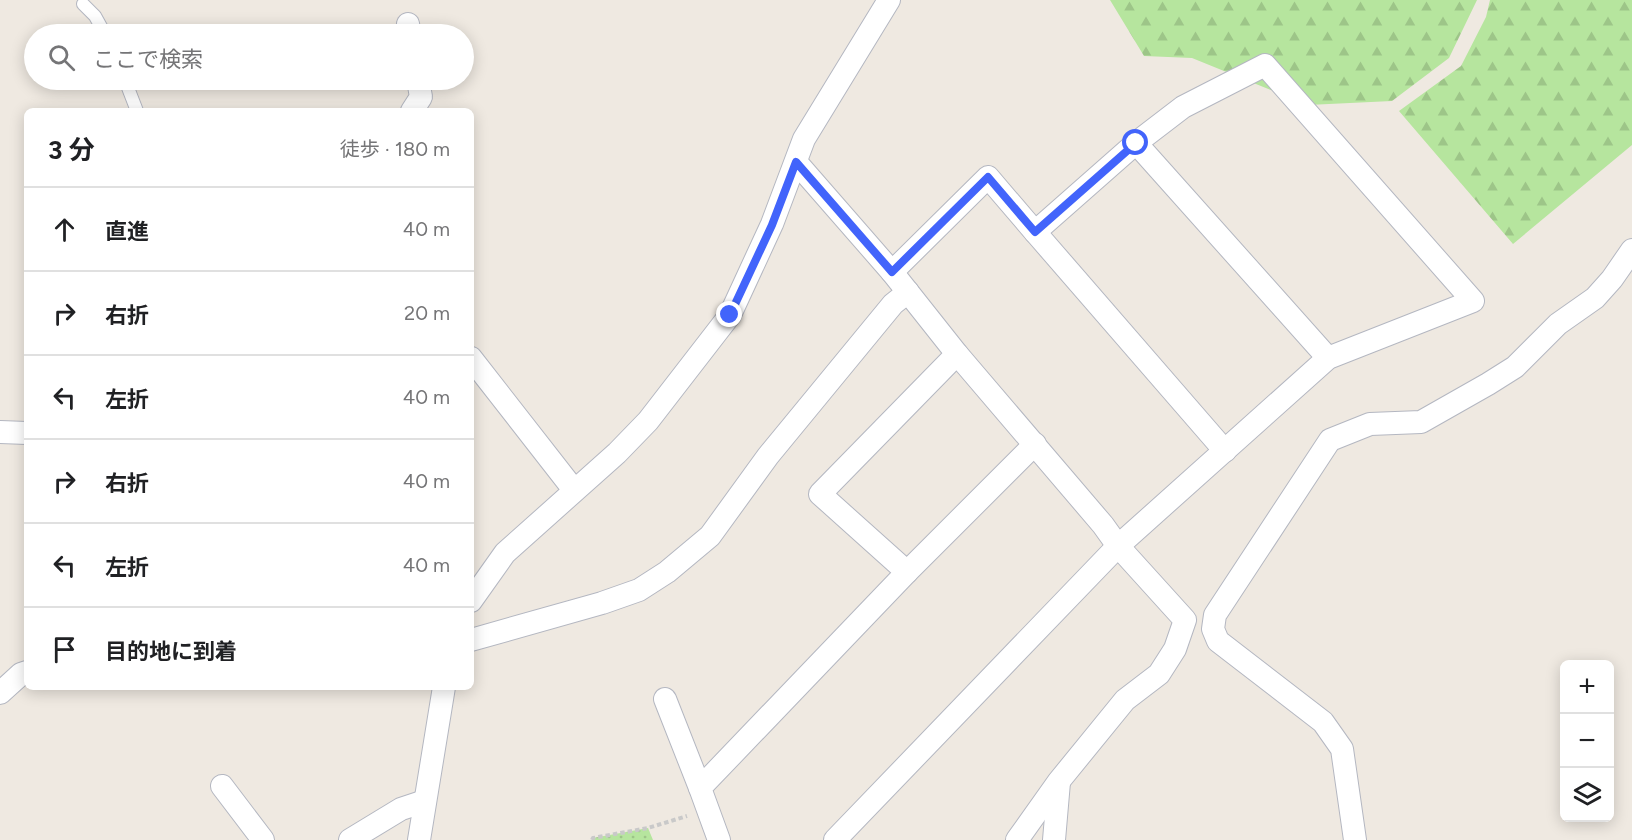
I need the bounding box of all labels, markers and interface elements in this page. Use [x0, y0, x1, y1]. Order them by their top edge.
search box [24, 24, 474, 90]
icon: search [45, 41, 78, 74]
text: ここで検索 [93, 46, 203, 73]
route start [1122, 129, 1148, 155]
text: 3 分 [48, 134, 95, 166]
text: 徒歩 · 180 m [340, 137, 450, 161]
icon: ahead [48, 213, 81, 246]
text: 40 m [403, 217, 450, 241]
text: 直進 [105, 218, 149, 245]
icon: right [48, 297, 81, 330]
text: 20 m [404, 301, 450, 325]
route end [716, 301, 742, 327]
text: 右折 [105, 302, 149, 329]
icon: left [48, 381, 81, 414]
text: 40 m [403, 385, 450, 409]
text: 左折 [105, 386, 149, 413]
icon: right [48, 465, 81, 498]
text: 40 m [403, 469, 450, 493]
text: 右折 [105, 470, 149, 497]
icon: left [48, 549, 81, 582]
text: 40 m [403, 553, 450, 577]
text: 左折 [105, 554, 149, 581]
icon: arrive [48, 633, 81, 666]
text: 目的地に到着 [105, 638, 237, 665]
map controls [1560, 660, 1614, 822]
button: + [1560, 660, 1614, 714]
button: − [1560, 714, 1614, 768]
button: layers [1560, 768, 1614, 822]

